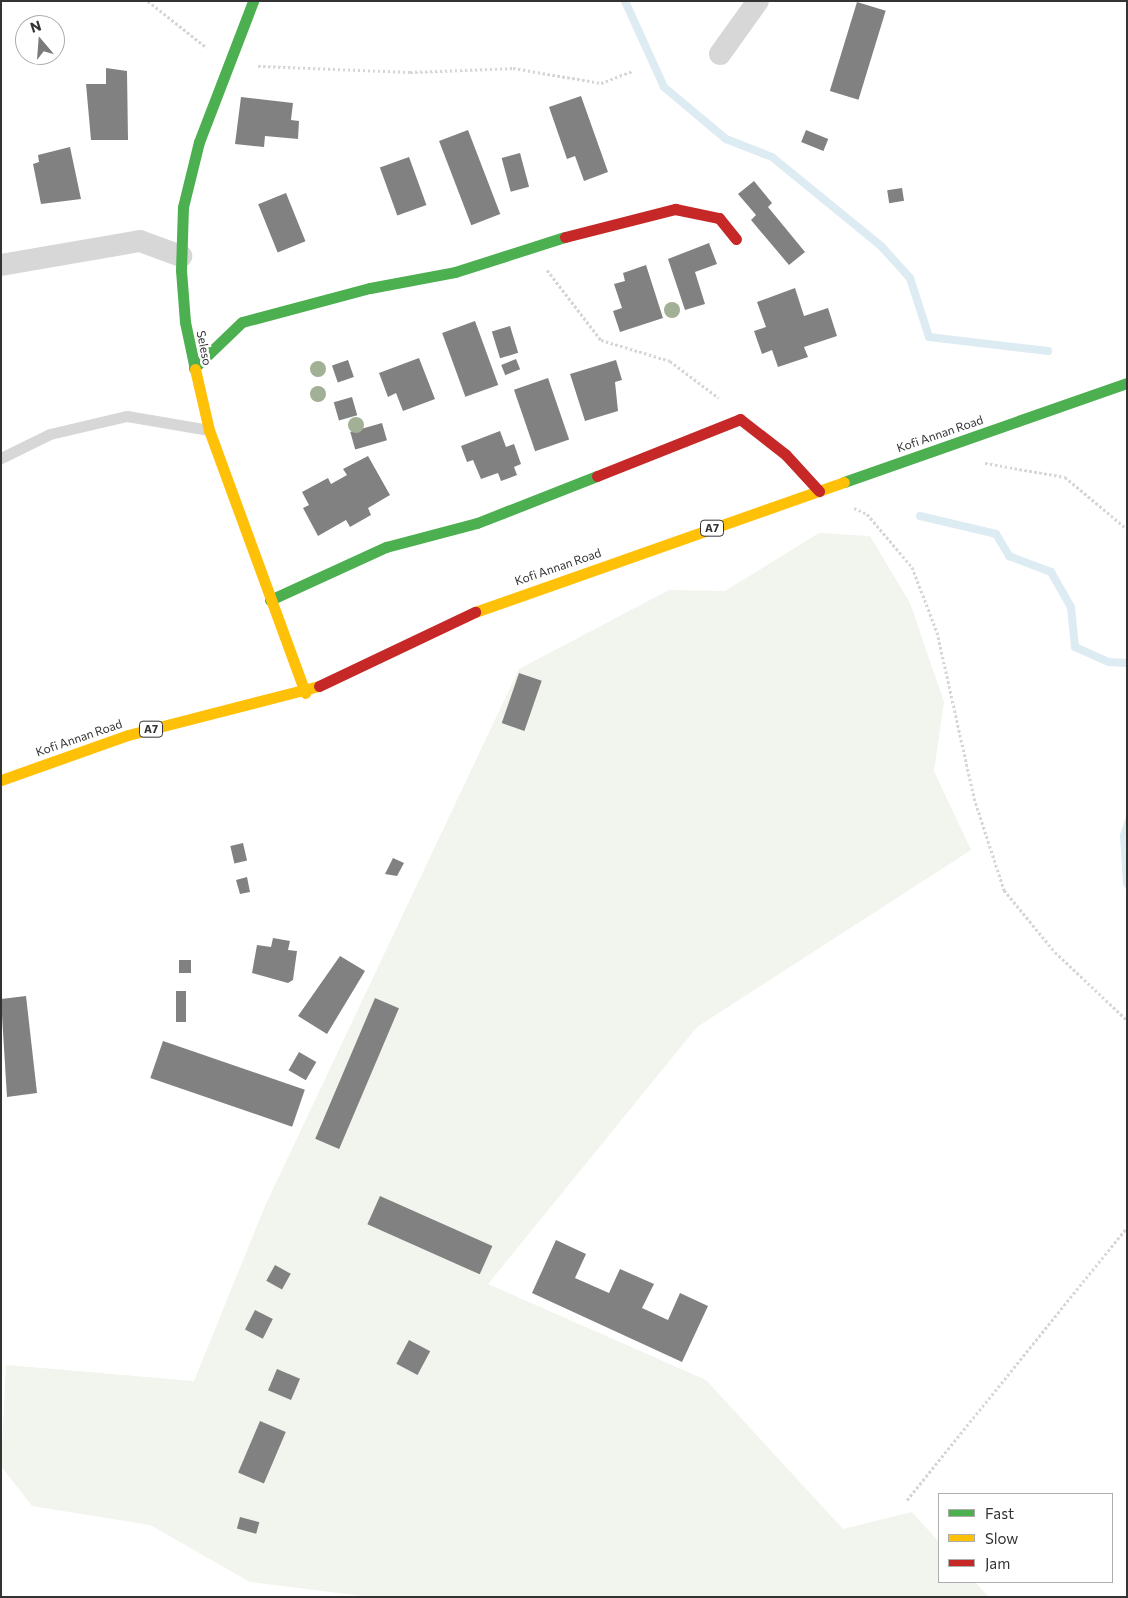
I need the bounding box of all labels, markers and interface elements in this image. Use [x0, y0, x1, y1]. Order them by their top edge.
north arrow [15, 15, 65, 65]
text: N [28, 17, 43, 36]
street label: Seleso [194, 329, 214, 367]
street label: Kofi Annan Road [895, 412, 985, 456]
road number: A7 [700, 520, 724, 536]
street label: Kofi Annan Road [513, 545, 603, 589]
street label: Kofi Annan Road [34, 716, 124, 760]
road number: A7 [138, 721, 164, 738]
legend [938, 1493, 1113, 1583]
text: Fast [985, 1504, 1014, 1522]
text: Slow [985, 1529, 1018, 1547]
text: Jam [985, 1554, 1010, 1572]

